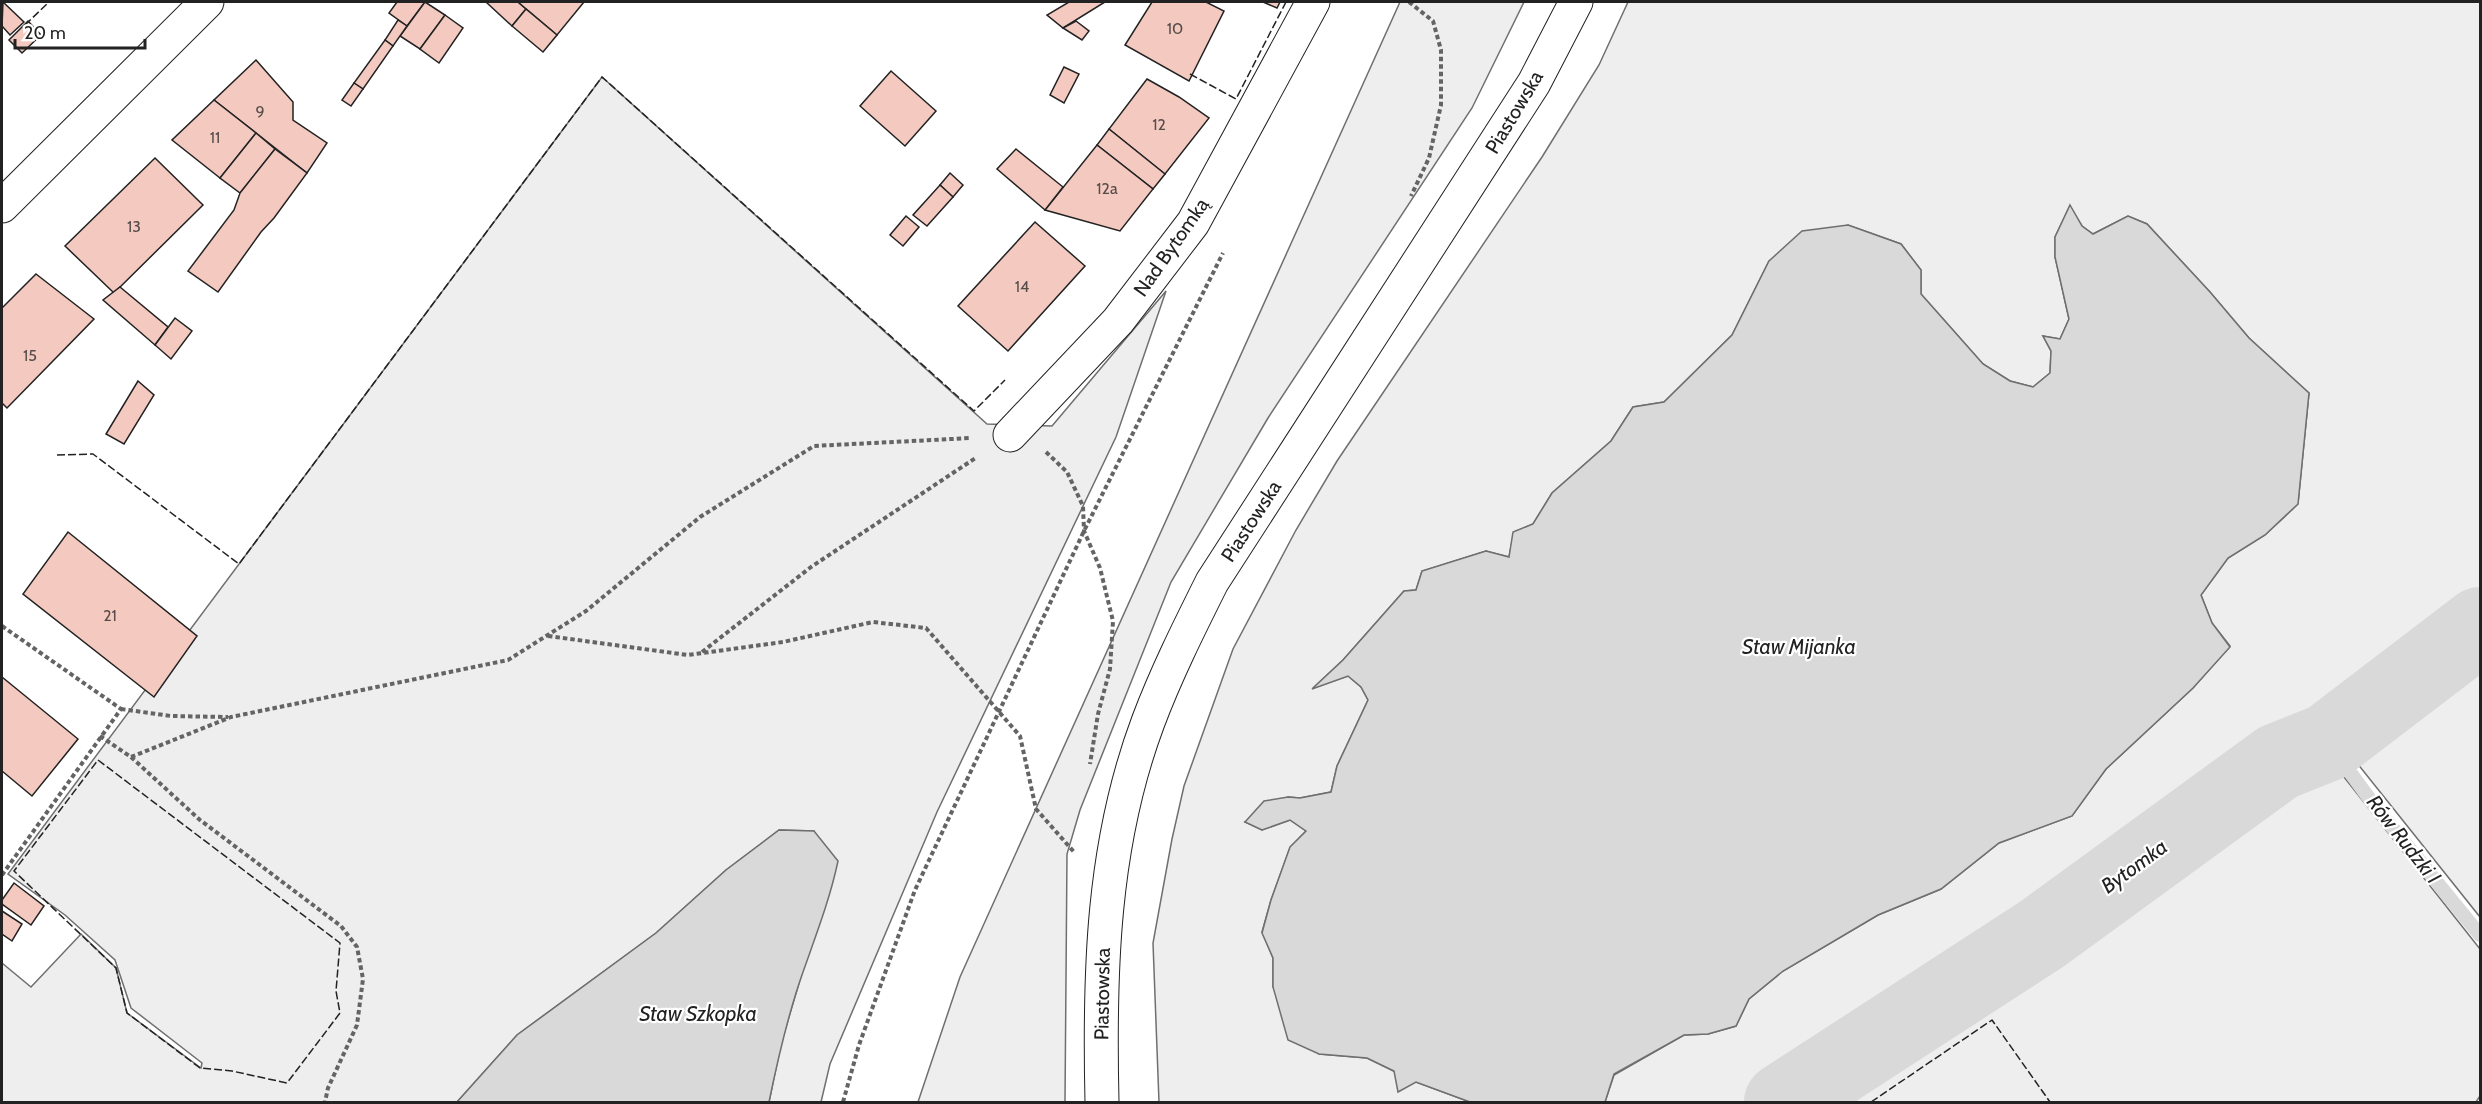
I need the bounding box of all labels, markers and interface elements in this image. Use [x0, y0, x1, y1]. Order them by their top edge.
scale bar [15, 12, 146, 50]
house number: 10 [1167, 19, 1183, 38]
text: 20 m [24, 22, 66, 44]
street label: Piastowska [1480, 66, 1548, 158]
house number: 9 [255, 102, 265, 121]
house number: 12 [1152, 115, 1166, 134]
house number: 11 [210, 128, 220, 147]
house number: 12a [1096, 179, 1118, 198]
street label: Nad Bytomką [1128, 193, 1214, 301]
house number: 13 [127, 217, 141, 236]
house number: 14 [1015, 277, 1029, 296]
house number: 15 [23, 346, 37, 365]
street label: Piastowska [1216, 475, 1286, 566]
house number: 21 [103, 606, 117, 625]
water label: Staw Mijanka [1742, 634, 1856, 660]
water label: Rów Rudzki I [2362, 790, 2447, 889]
water label: Bytomka [2096, 834, 2172, 898]
street label: Piastowska [1089, 947, 1115, 1040]
water label: Staw Szkopka [639, 1001, 757, 1026]

